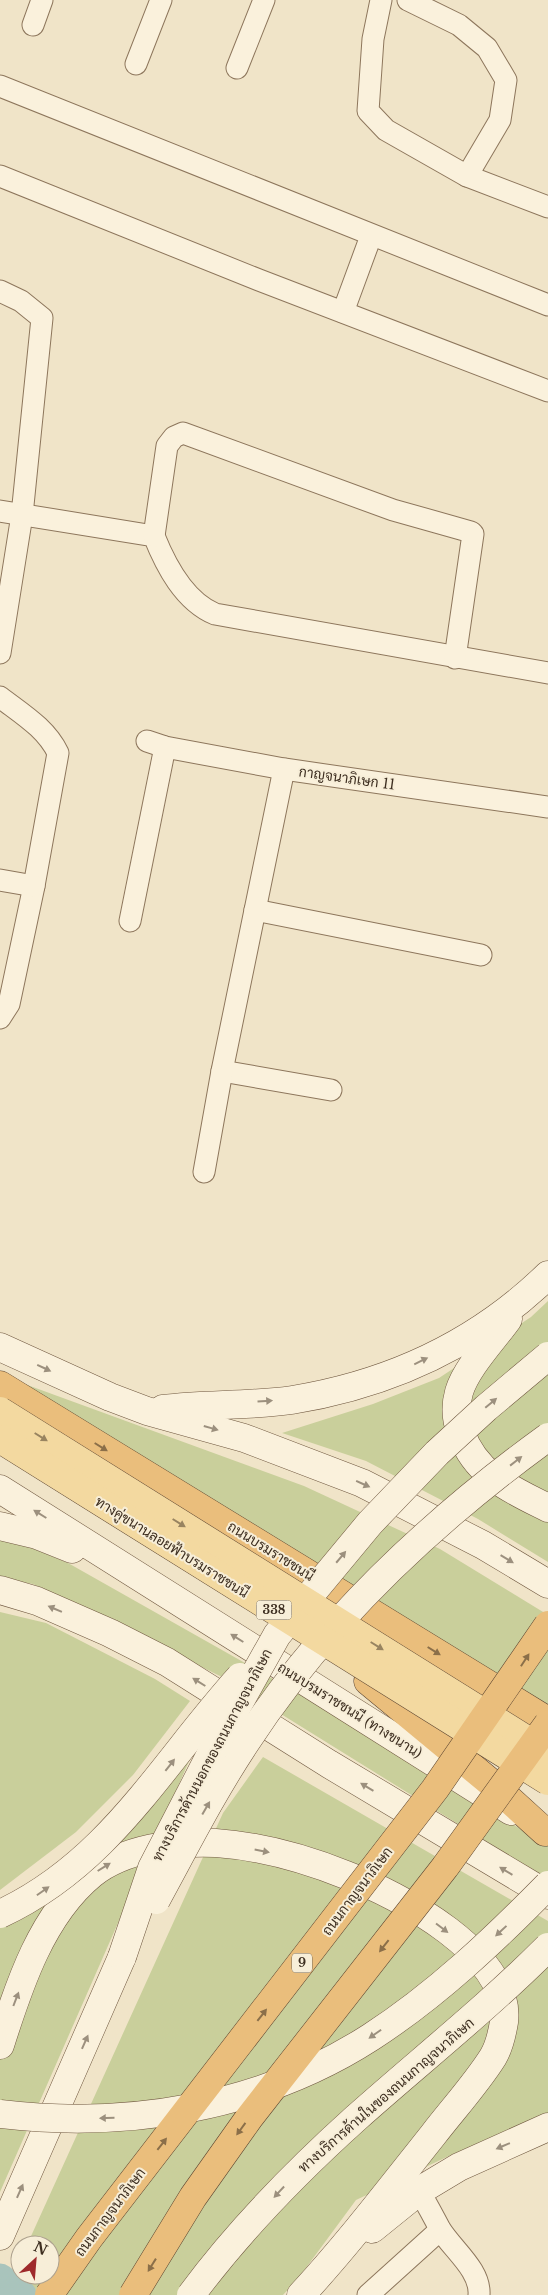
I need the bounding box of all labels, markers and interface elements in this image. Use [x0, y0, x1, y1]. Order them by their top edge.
street label: กาญจนาภิเษก 11 [298, 762, 396, 794]
one-way arrow [414, 1357, 429, 1366]
one-way arrow [37, 1365, 51, 1373]
one-way arrow [257, 1397, 273, 1405]
one-way arrow [484, 1398, 497, 1409]
one-way arrow [203, 1425, 218, 1433]
one-way arrow [35, 1432, 48, 1442]
one-way arrow [95, 1442, 108, 1451]
one-way arrow [509, 1456, 522, 1467]
one-way arrow [356, 1480, 370, 1488]
street label: ทางคู่ขนานลอยฟ้าบรมราชชนนี [91, 1492, 252, 1603]
one-way arrow [33, 1510, 47, 1519]
street label: ถนนบรมราชชนนี [224, 1517, 318, 1585]
one-way arrow [173, 1518, 186, 1528]
one-way arrow [336, 1551, 347, 1564]
one-way arrow [501, 1555, 514, 1564]
road number: 338 [256, 1600, 292, 1620]
one-way arrow [47, 1604, 62, 1612]
one-way arrow [230, 1634, 243, 1643]
one-way arrow [370, 1641, 383, 1650]
street label: ทางบริการด้านนอกของถนนกาญจนาภิเษก [148, 1646, 276, 1864]
one-way arrow [427, 1646, 440, 1655]
one-way arrow [520, 1653, 530, 1667]
street label: ถนนบรมราชชนนี (ทางขนาน) [274, 1658, 426, 1762]
one-way arrow [193, 1677, 206, 1687]
one-way arrow [165, 1758, 175, 1771]
one-way arrow [360, 1782, 373, 1791]
one-way arrow [201, 1801, 210, 1815]
street label: ถนนกาญจนาภิเษก [318, 1843, 396, 1939]
one-way arrow [255, 1847, 270, 1855]
one-way arrow [98, 1862, 111, 1871]
one-way arrow [499, 1866, 512, 1875]
one-way arrow [36, 1886, 49, 1896]
one-way arrow [435, 1923, 449, 1933]
one-way arrow [495, 1925, 507, 1937]
one-way arrow [378, 1939, 389, 1952]
road number: 9 [292, 1954, 312, 1972]
one-way arrow [12, 1991, 20, 2006]
one-way arrow [257, 2009, 267, 2022]
street label: ทางบริการด้านในของถนนกาญจนาภิเษก [294, 2014, 478, 2176]
one-way arrow [368, 2029, 382, 2039]
one-way arrow [81, 2035, 89, 2049]
one-way arrow [98, 2115, 114, 2123]
one-way arrow [236, 2122, 246, 2136]
one-way arrow [157, 2137, 167, 2150]
one-way arrow [496, 2143, 510, 2151]
street label: ถนนกาญจนาภิเษก [71, 2164, 149, 2260]
one-way arrow [16, 2184, 24, 2198]
one-way arrow [273, 2185, 285, 2197]
north arrow [10, 2235, 60, 2285]
text: N [31, 2237, 51, 2259]
one-way arrow [147, 2258, 156, 2271]

